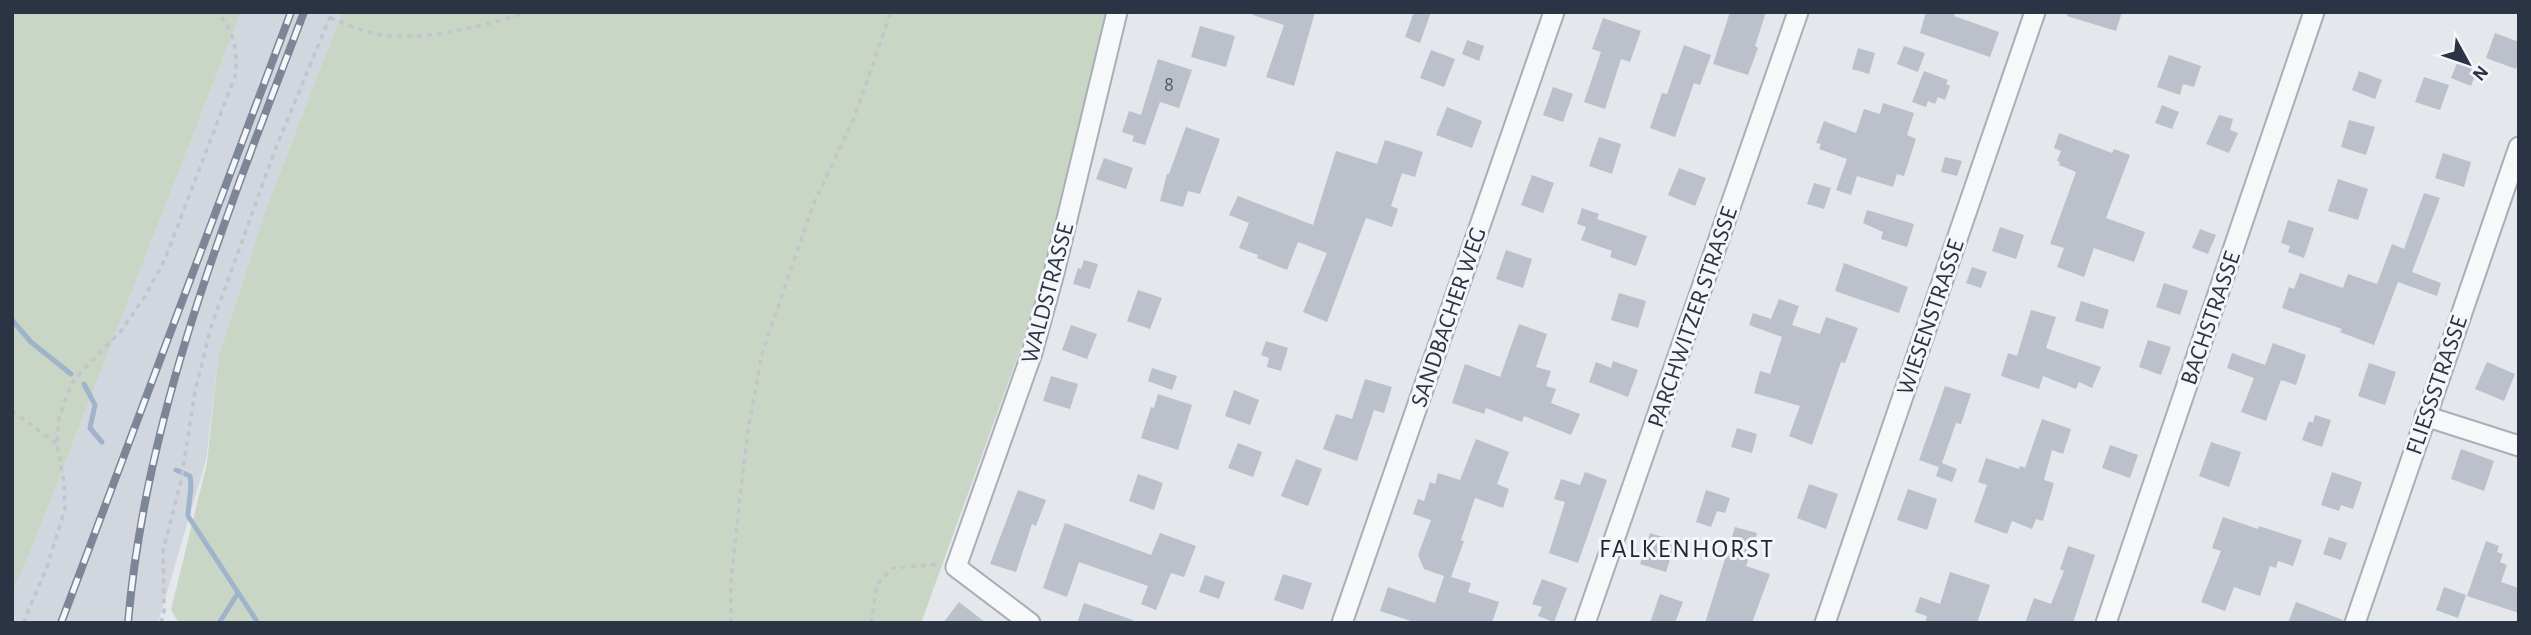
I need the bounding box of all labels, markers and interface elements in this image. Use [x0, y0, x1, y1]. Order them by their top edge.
north arrow [2433, 28, 2503, 98]
text: N [2468, 62, 2491, 84]
house number: 8 [1164, 74, 1174, 95]
street label: PARCHWITZER STRASSE [1644, 204, 1742, 431]
street label: WALDSTRASSE [1018, 220, 1078, 366]
street label: SANDBACHER WEG [1407, 224, 1491, 410]
street label: WIESENSTRASSE [1893, 236, 1969, 398]
street label: BACHSTRASSE [2177, 248, 2245, 388]
street label: FLIESSSTRASSE [2402, 312, 2472, 458]
district label: FALKENHORST [1599, 536, 1775, 562]

